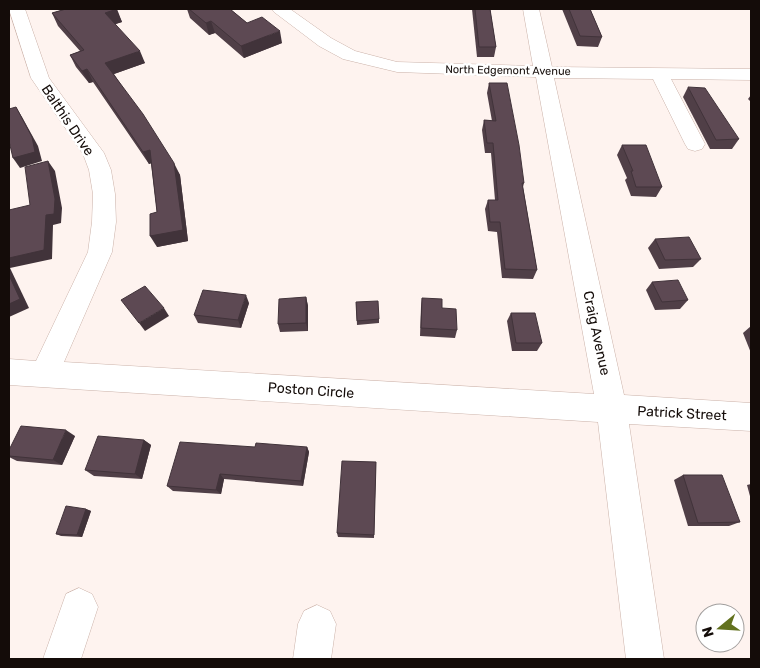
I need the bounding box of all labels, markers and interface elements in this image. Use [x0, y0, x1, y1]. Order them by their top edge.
street label: North Edgemont Avenue [445, 63, 571, 78]
street label: Balthis Drive [38, 81, 98, 159]
street label: Craig Avenue [579, 289, 614, 377]
street label: Poston Circle [267, 379, 355, 402]
street label: Patrick Street [637, 403, 728, 424]
north arrow [695, 603, 745, 653]
text: N [698, 624, 718, 639]

